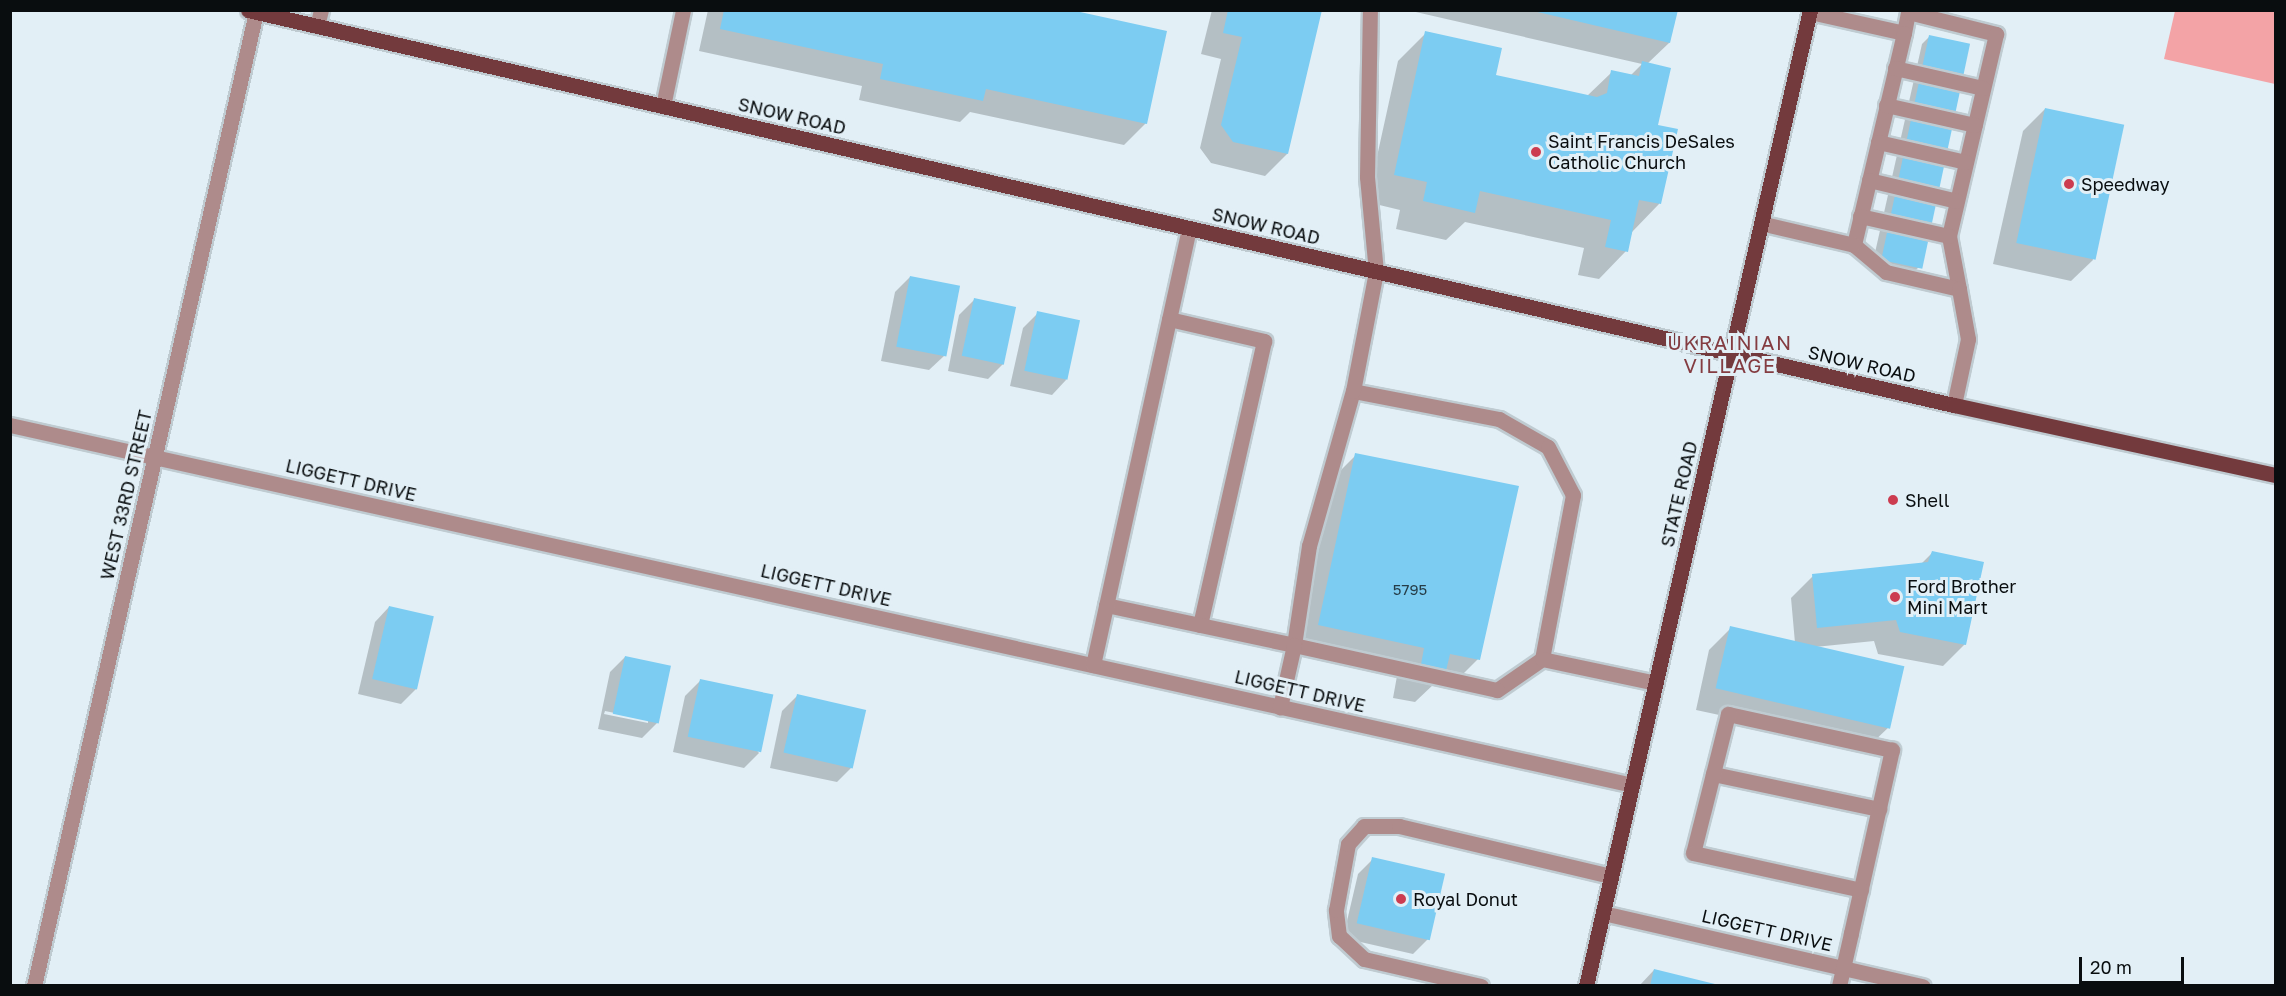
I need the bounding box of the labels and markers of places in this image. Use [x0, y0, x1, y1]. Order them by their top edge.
place label: Saint Francis DeSales Catholic Church [1548, 131, 1735, 174]
marker: Saint Francis DeSales Catholic Church [1529, 145, 1543, 159]
place label: Speedway [2081, 173, 2170, 195]
marker: Speedway [2062, 177, 2076, 191]
place label: Shell [1905, 489, 1950, 511]
marker: Shell [1886, 493, 1900, 507]
place label: Ford Brother Mini Mart [1907, 576, 2016, 618]
marker: Ford Brother Mini Mart [1888, 590, 1902, 604]
place label: Royal Donut [1413, 888, 1518, 910]
marker: Royal Donut [1394, 892, 1408, 906]

